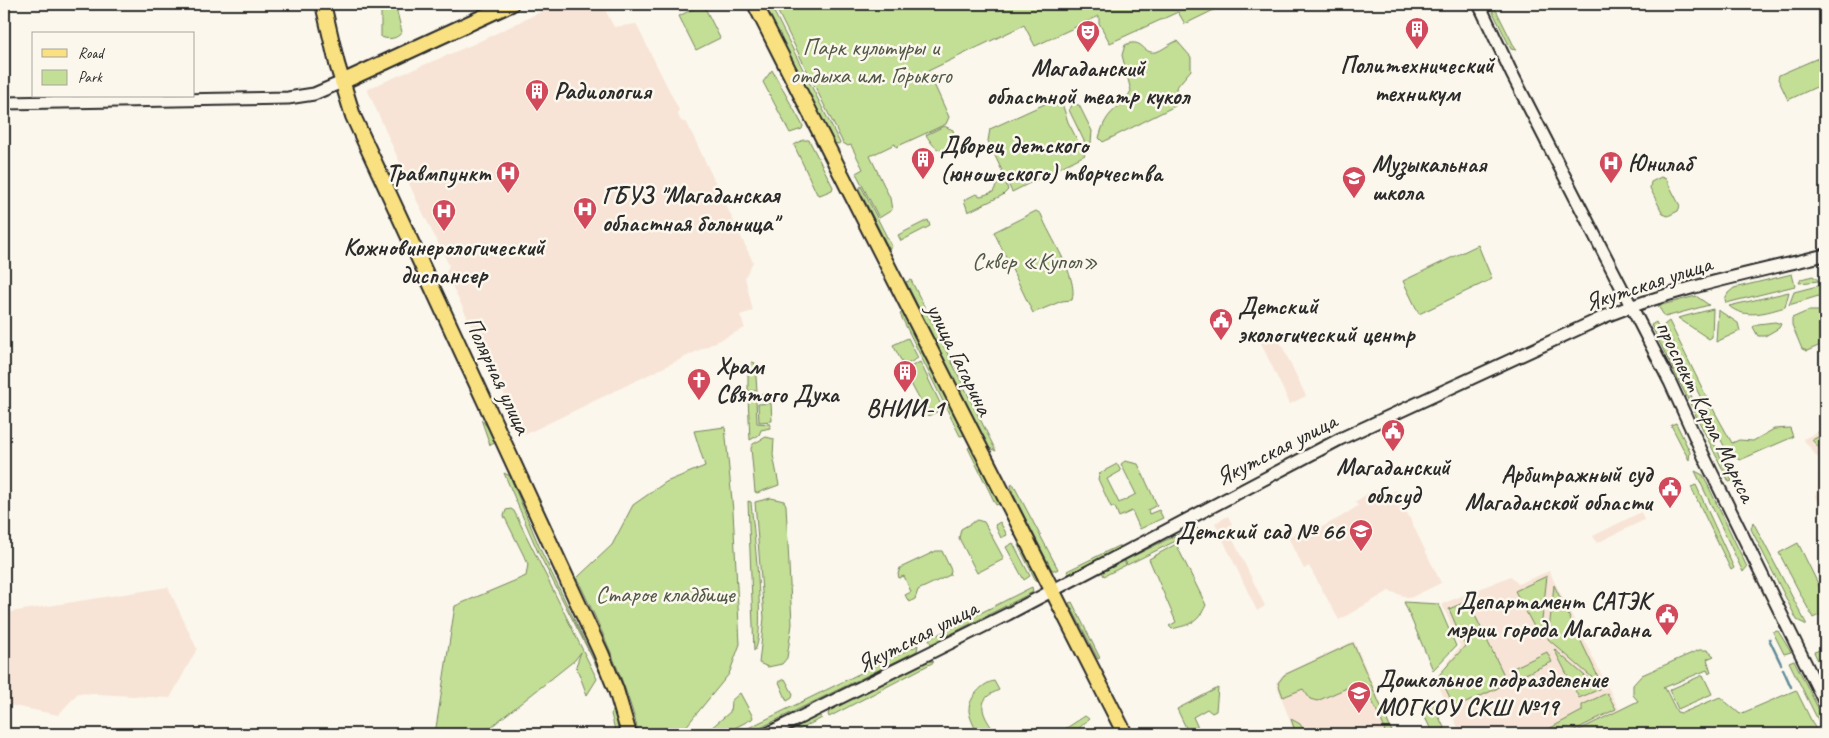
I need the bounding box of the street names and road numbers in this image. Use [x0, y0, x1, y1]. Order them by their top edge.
street label: Якутская улица [1581, 248, 1717, 318]
street label: улица Гагарина [919, 296, 1001, 422]
street label: Полярная улица [458, 311, 539, 440]
street label: проспект Карла Маркса [1649, 315, 1764, 509]
street label: Якутская улица [1211, 405, 1343, 492]
street label: Якутская улица [852, 592, 984, 679]

